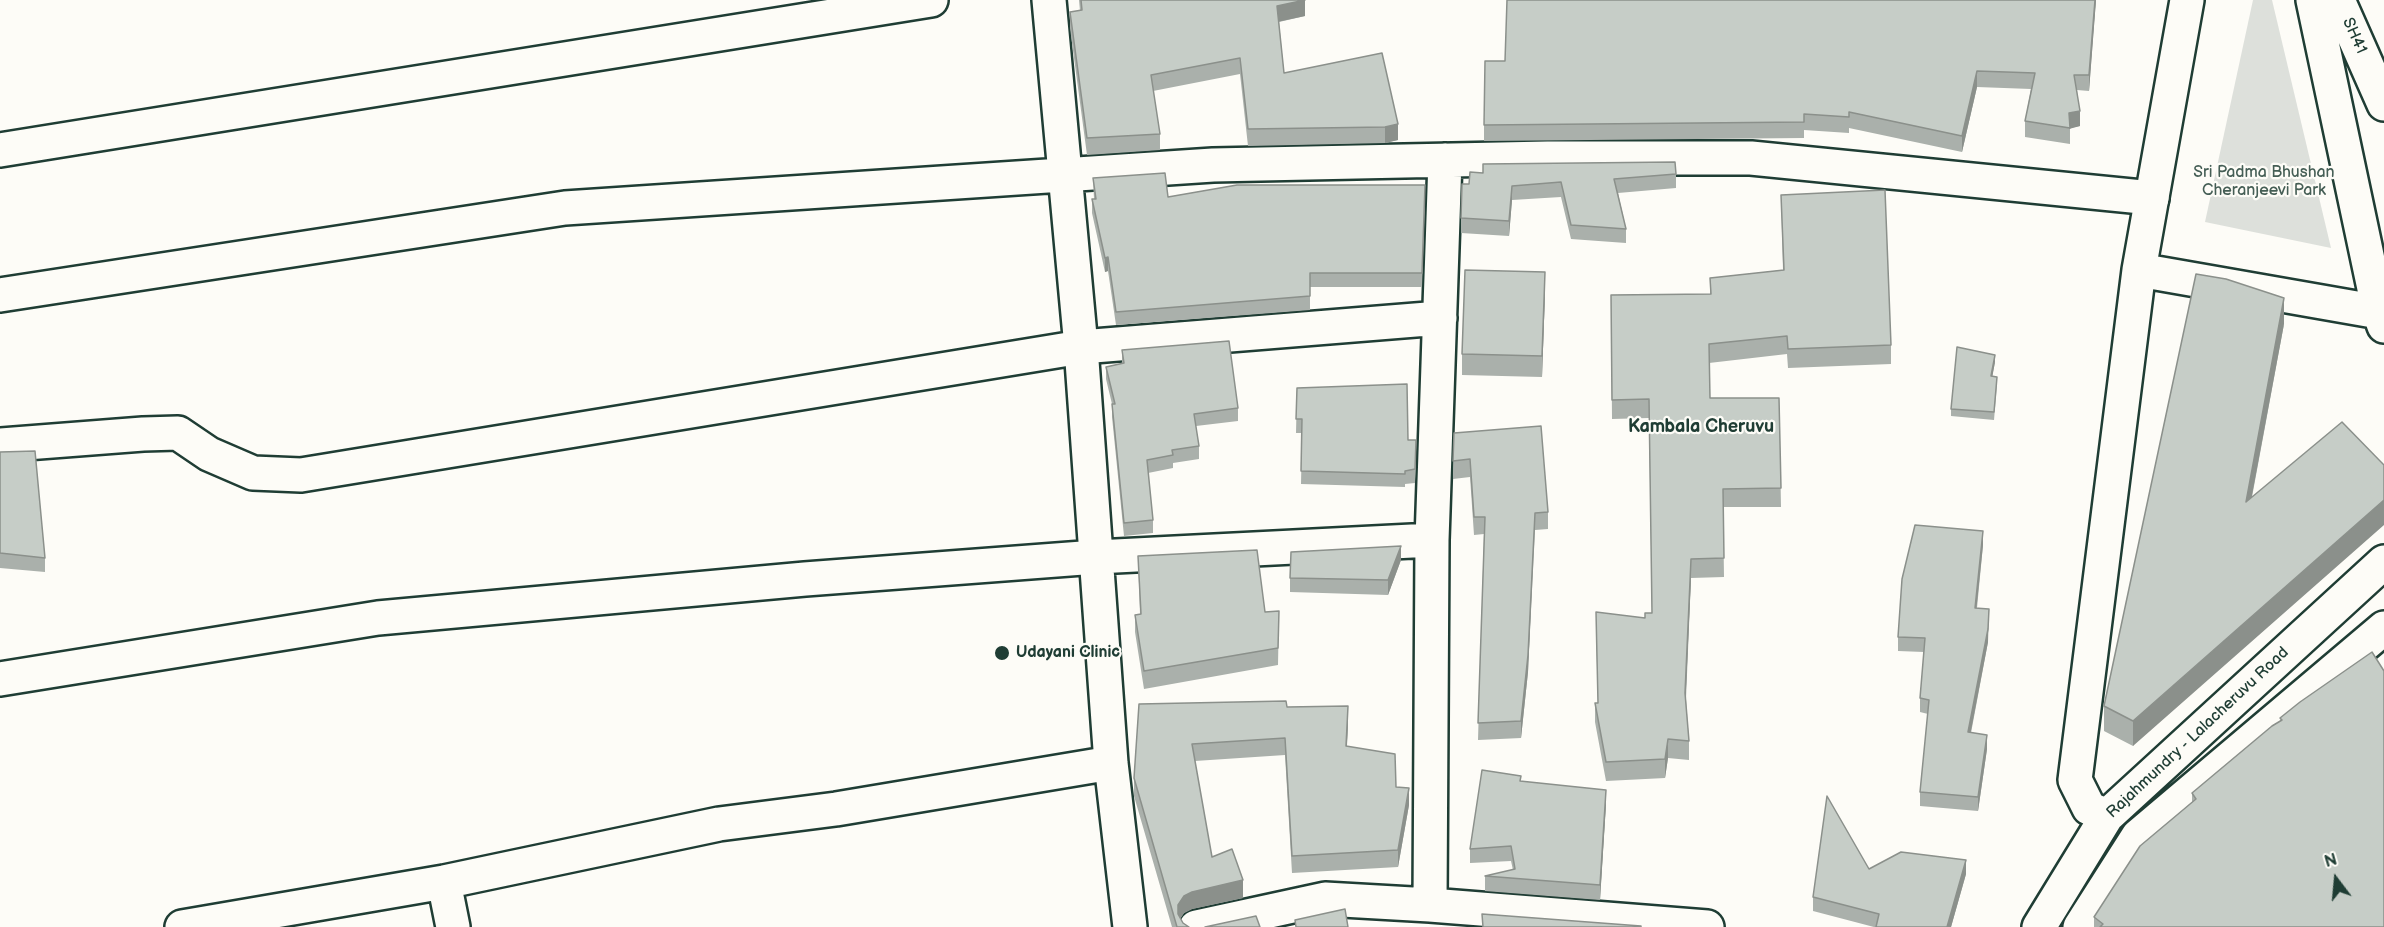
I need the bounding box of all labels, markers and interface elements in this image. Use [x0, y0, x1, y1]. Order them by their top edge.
street label: SH41 [2338, 15, 2370, 57]
park label: Sri Padma Bhushan Cheranjeevi Park [2193, 163, 2335, 201]
district label: Kambala Cheruvu [1628, 416, 1774, 438]
place label: Udayani Clinic [1016, 643, 1120, 663]
street label: Rajahmundry - Lalacheruvu Road [2103, 643, 2293, 823]
marker: Udayani Clinic [993, 644, 1011, 662]
north arrow [2306, 849, 2366, 909]
text: N [2322, 850, 2339, 872]

